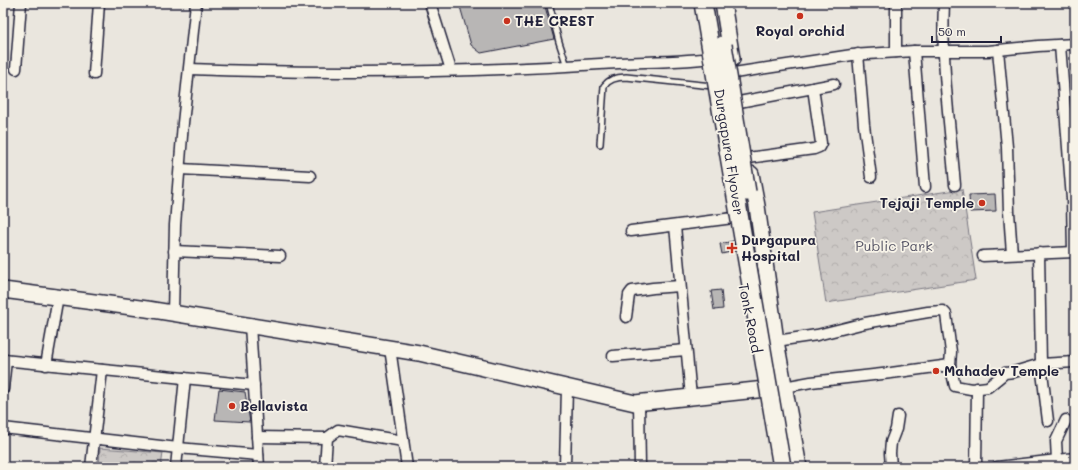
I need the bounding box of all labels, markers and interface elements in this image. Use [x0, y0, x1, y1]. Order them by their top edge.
place label: THE CREST [515, 11, 595, 30]
marker: Royal orchid [795, 11, 805, 21]
marker: THE CREST [502, 16, 512, 26]
scale bar [932, 18, 1001, 44]
place label: Royal orchid [755, 21, 845, 40]
text: 50 m [938, 23, 966, 39]
street label: Durgapura Flyover [710, 87, 749, 216]
place label: Tejaji Temple [880, 193, 974, 212]
marker: Tejaji Temple [977, 198, 987, 208]
place label: Durgapura Hospital [741, 230, 816, 265]
park label: Public Park [855, 236, 933, 255]
marker: Durgapura Hospital [726, 242, 738, 254]
street label: Tonk Road [734, 281, 767, 355]
place label: Mahadev Temple [944, 361, 1059, 380]
marker: Mahadev Temple [931, 366, 941, 376]
place label: Bellavista [240, 396, 309, 415]
marker: Bellavista [227, 401, 237, 411]

